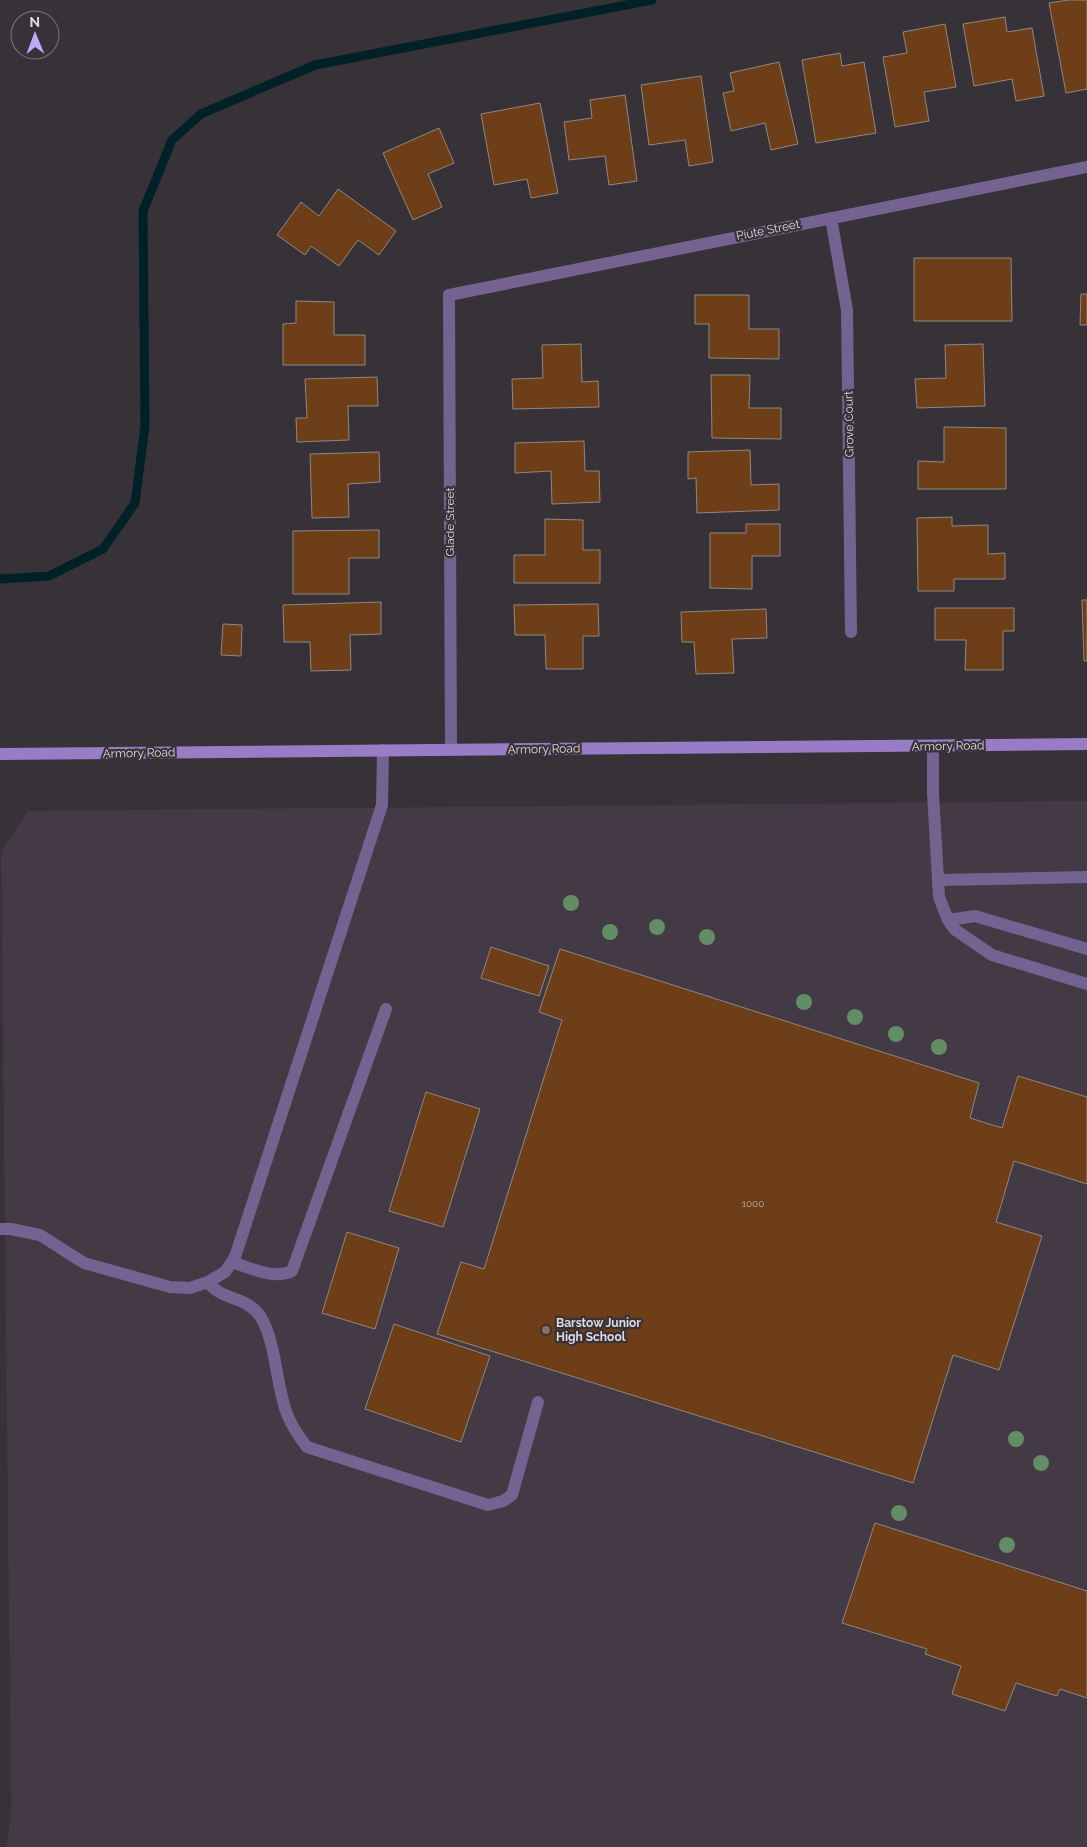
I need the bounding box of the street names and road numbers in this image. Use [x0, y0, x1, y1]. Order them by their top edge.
street label: Piute Street [735, 217, 801, 243]
street label: Grove Court [841, 391, 857, 457]
street label: Glade Street [443, 487, 457, 557]
street label: Armory Road [912, 738, 984, 754]
street label: Armory Road [508, 741, 580, 757]
street label: Armory Road [103, 745, 175, 761]

